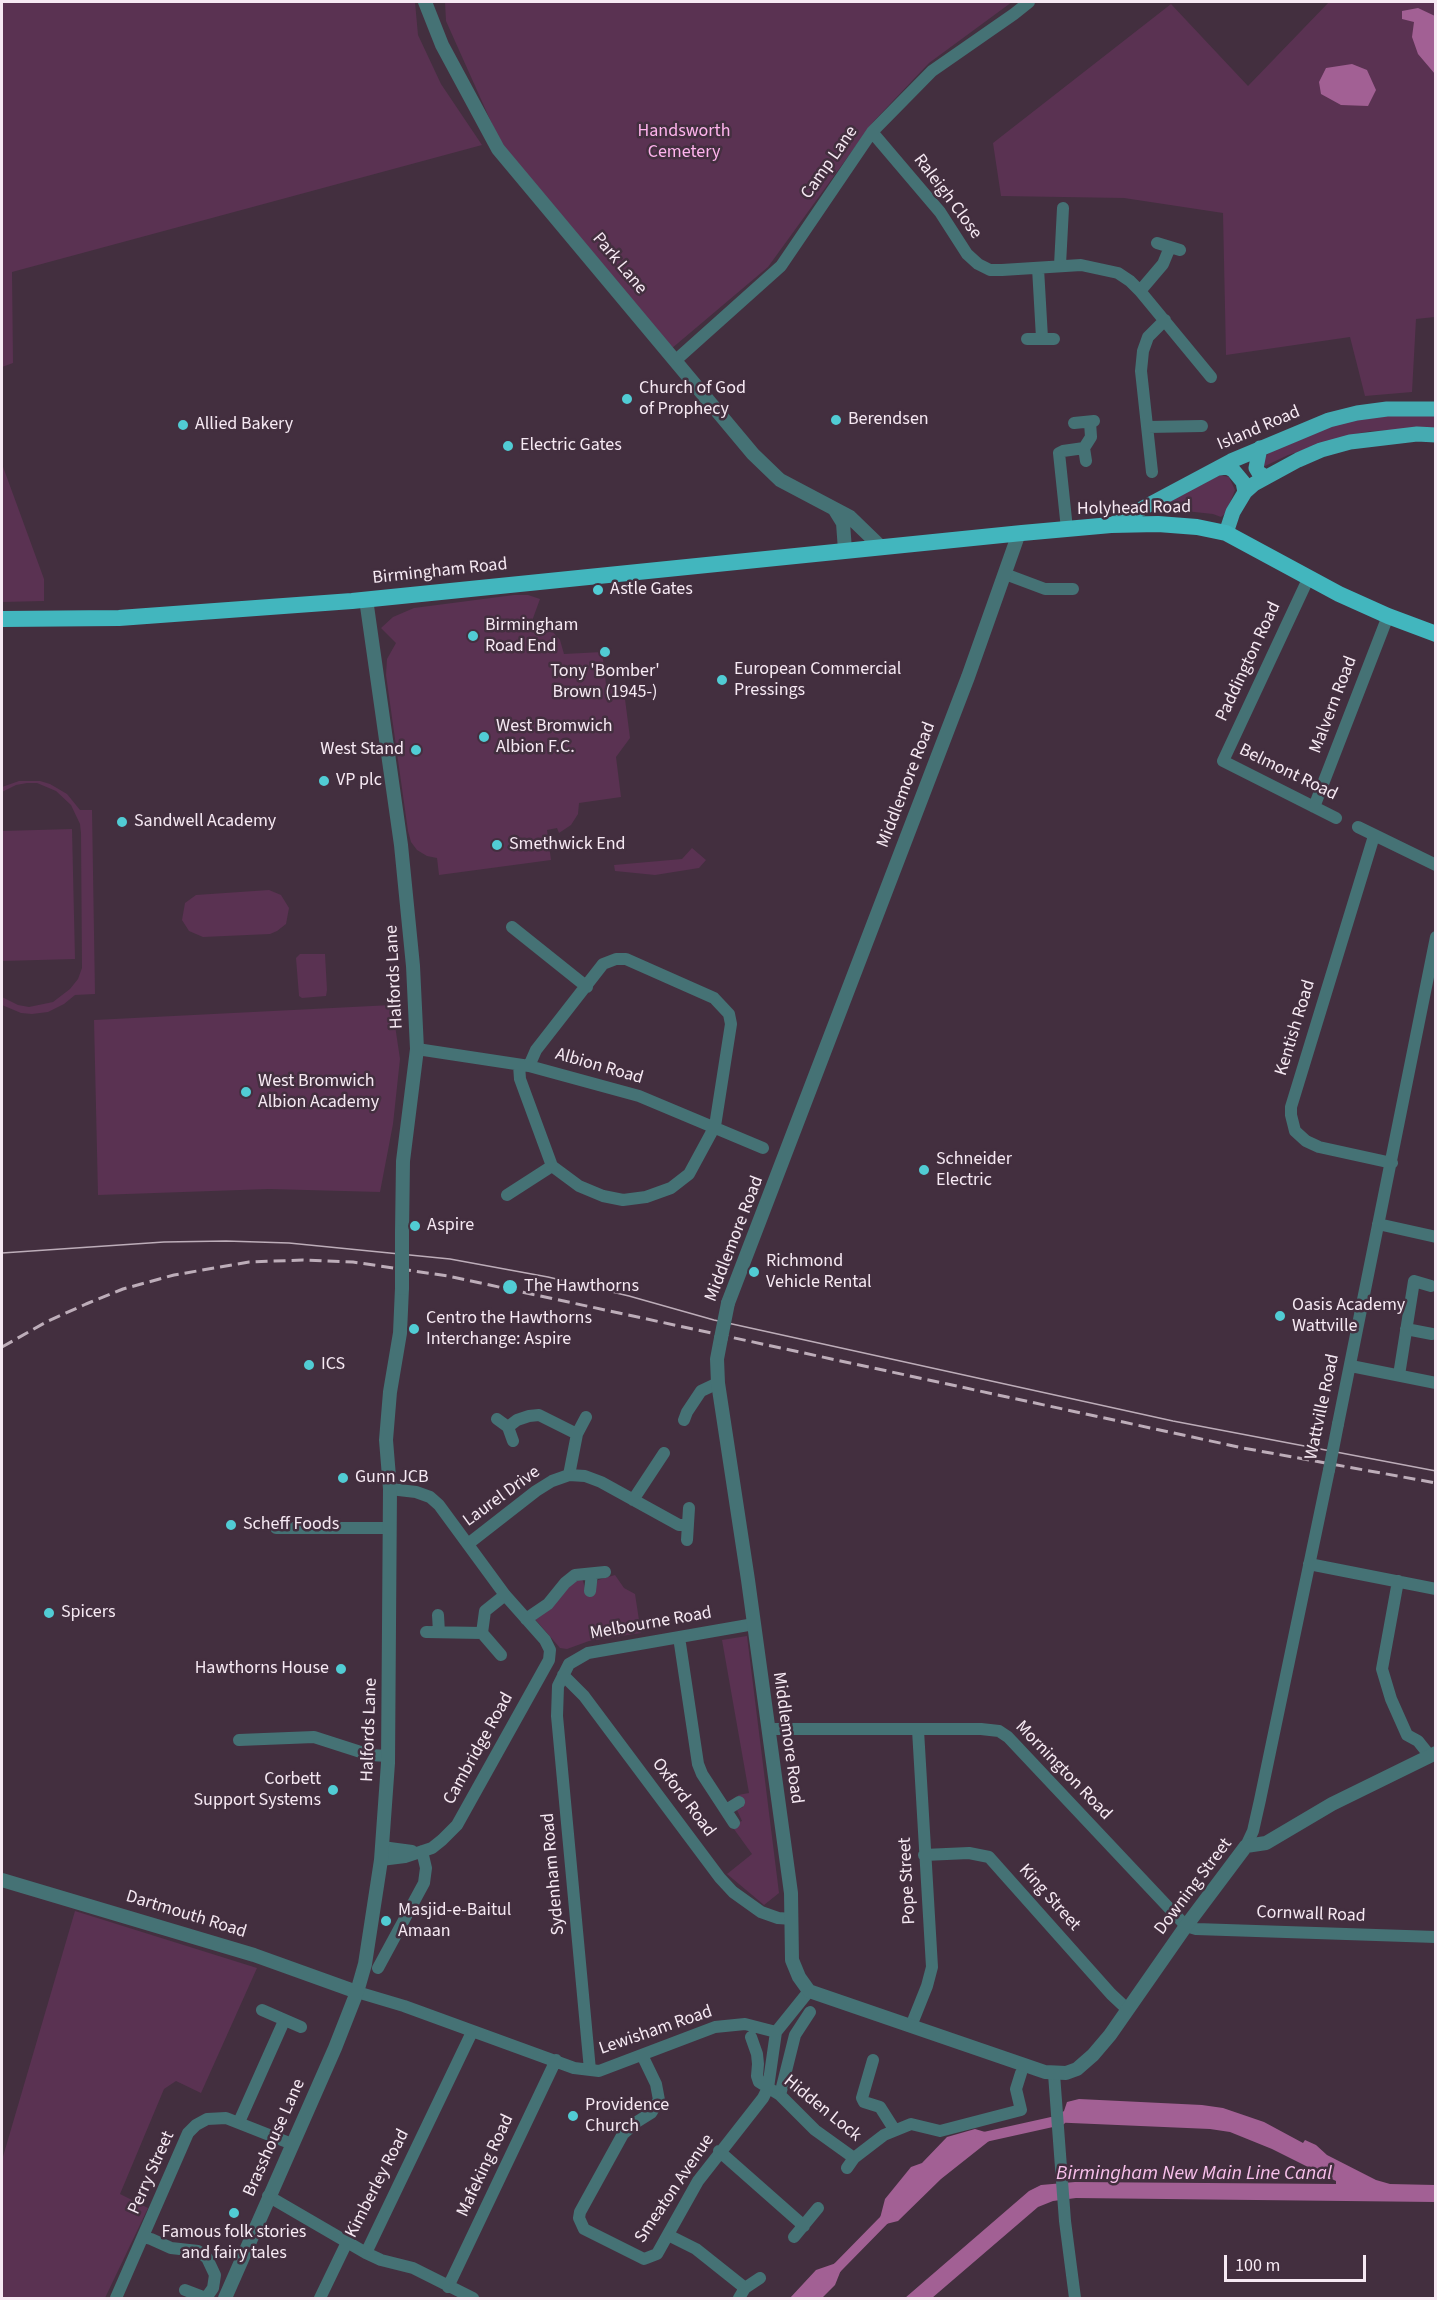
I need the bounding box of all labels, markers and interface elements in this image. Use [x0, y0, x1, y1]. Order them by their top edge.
park label: Handsworth Cemetery [638, 121, 730, 164]
street label: Camp Lane [797, 122, 863, 204]
street label: Raleigh Close [908, 150, 986, 244]
street label: Park Lane [587, 229, 651, 299]
place label: Church of God of Prophecy [639, 378, 746, 420]
marker: Church of God of Prophecy [620, 392, 634, 406]
street label: Island Road [1214, 402, 1304, 456]
place label: Berendsen [848, 409, 929, 431]
marker: Berendsen [829, 413, 843, 427]
place label: Allied Bakery [195, 414, 293, 436]
marker: Allied Bakery [176, 418, 190, 432]
place label: Electric Gates [520, 435, 622, 457]
marker: Electric Gates [501, 439, 515, 453]
street label: Holyhead Road [1077, 497, 1191, 521]
street label: Birmingham Road [371, 554, 509, 590]
place label: Astle Gates [610, 579, 693, 601]
marker: Astle Gates [591, 583, 605, 597]
street label: Paddington Road [1212, 599, 1286, 725]
place label: Birmingham Road End [485, 615, 578, 658]
marker: Birmingham Road End [466, 629, 480, 643]
marker: Tony 'Bomber' Brown (1945-) [598, 645, 612, 659]
street label: Malvern Road [1306, 653, 1362, 757]
place label: European Commercial Pressings [734, 659, 901, 702]
place label: Tony 'Bomber' Brown (1945-) [550, 661, 660, 704]
marker: European Commercial Pressings [715, 673, 729, 687]
place label: West Bromwich Albion F.C. [496, 716, 613, 758]
street label: Middlemore Road [873, 719, 941, 851]
marker: West Bromwich Albion F.C. [477, 730, 491, 744]
place label: West Stand [320, 739, 404, 761]
street label: Belmont Road [1235, 740, 1341, 806]
marker: West Stand [409, 743, 423, 757]
place label: VP plc [336, 770, 382, 792]
marker: VP plc [317, 774, 331, 788]
place label: Sandwell Academy [134, 811, 276, 833]
marker: Sandwell Academy [115, 815, 129, 829]
place label: Smethwick End [509, 834, 626, 856]
marker: Smethwick End [490, 838, 504, 852]
street label: Halfords Lane [381, 924, 409, 1030]
street label: Kentish Road [1271, 977, 1321, 1079]
street label: Albion Road [552, 1044, 646, 1090]
place label: West Bromwich Albion Academy [258, 1071, 379, 1114]
marker: West Bromwich Albion Academy [239, 1085, 253, 1099]
place label: Schneider Electric [936, 1149, 1012, 1192]
marker: Schneider Electric [917, 1163, 931, 1177]
street label: Middlemore Road [701, 1173, 769, 1305]
place label: Aspire [427, 1215, 474, 1237]
marker: Aspire [408, 1219, 422, 1233]
place label: Richmond Vehicle Rental [766, 1251, 872, 1294]
marker: Richmond Vehicle Rental [747, 1265, 761, 1279]
place label: The Hawthorns [524, 1276, 639, 1298]
marker: The Hawthorns [501, 1278, 519, 1296]
place label: Oasis Academy Wattville [1292, 1295, 1405, 1338]
place label: Centro the Hawthorns Interchange: Aspire [426, 1308, 592, 1350]
marker: Oasis Academy Wattville [1273, 1309, 1287, 1323]
marker: Centro the Hawthorns Interchange: Aspire [407, 1322, 421, 1336]
street label: Wattville Road [1301, 1352, 1345, 1462]
place label: ICS [321, 1354, 345, 1376]
marker: ICS [302, 1358, 316, 1372]
street label: Laurel Drive [459, 1462, 545, 1532]
place label: Gunn JCB [355, 1467, 429, 1489]
marker: Gunn JCB [336, 1471, 350, 1485]
place label: Scheff Foods [243, 1514, 339, 1536]
marker: Scheff Foods [224, 1518, 238, 1532]
place label: Spicers [61, 1602, 116, 1624]
street label: Melbourne Road [588, 1603, 714, 1645]
marker: Spicers [42, 1606, 56, 1620]
place label: Hawthorns House [195, 1658, 329, 1680]
marker: Hawthorns House [334, 1662, 348, 1676]
street label: Middlemore Road [767, 1671, 807, 1805]
street label: Halfords Lane [357, 1678, 383, 1782]
street label: Cambridge Road [439, 1689, 519, 1809]
street label: Mornington Road [1010, 1717, 1116, 1825]
street label: Oxford Road [646, 1754, 720, 1842]
place label: Corbett Support Systems [194, 1769, 321, 1812]
marker: Corbett Support Systems [326, 1783, 340, 1797]
street label: Sydenham Road [538, 1812, 570, 1936]
street label: Downing Street [1151, 1834, 1237, 1940]
street label: Pope Street [895, 1837, 921, 1925]
street label: King Street [1013, 1860, 1085, 1936]
street label: Dartmouth Road [123, 1886, 249, 1944]
place label: Masjid-e-Baitul Amaan [398, 1900, 511, 1942]
street label: Cornwall Road [1256, 1902, 1366, 1928]
marker: Masjid-e-Baitul Amaan [379, 1914, 393, 1928]
street label: Lewisham Road [596, 2002, 716, 2060]
street label: Hidden Lock [779, 2071, 865, 2147]
street label: Brasshouse Lane [239, 2076, 311, 2200]
place label: Providence Church [585, 2095, 669, 2138]
marker: Providence Church [566, 2109, 580, 2123]
street label: Mafeking Road [453, 2111, 519, 2221]
street label: Kimberley Road [341, 2126, 415, 2242]
street label: Perry Street [124, 2128, 180, 2218]
street label: Smeaton Avenue [631, 2131, 719, 2247]
water label: Birmingham New Main Line Canal [1056, 2163, 1332, 2187]
marker: Famous folk stories and fairy tales [227, 2206, 241, 2220]
place label: Famous folk stories and fairy tales [162, 2222, 306, 2264]
scale bar [1227, 2243, 1370, 2281]
text: 100 m [1235, 2253, 1280, 2278]

